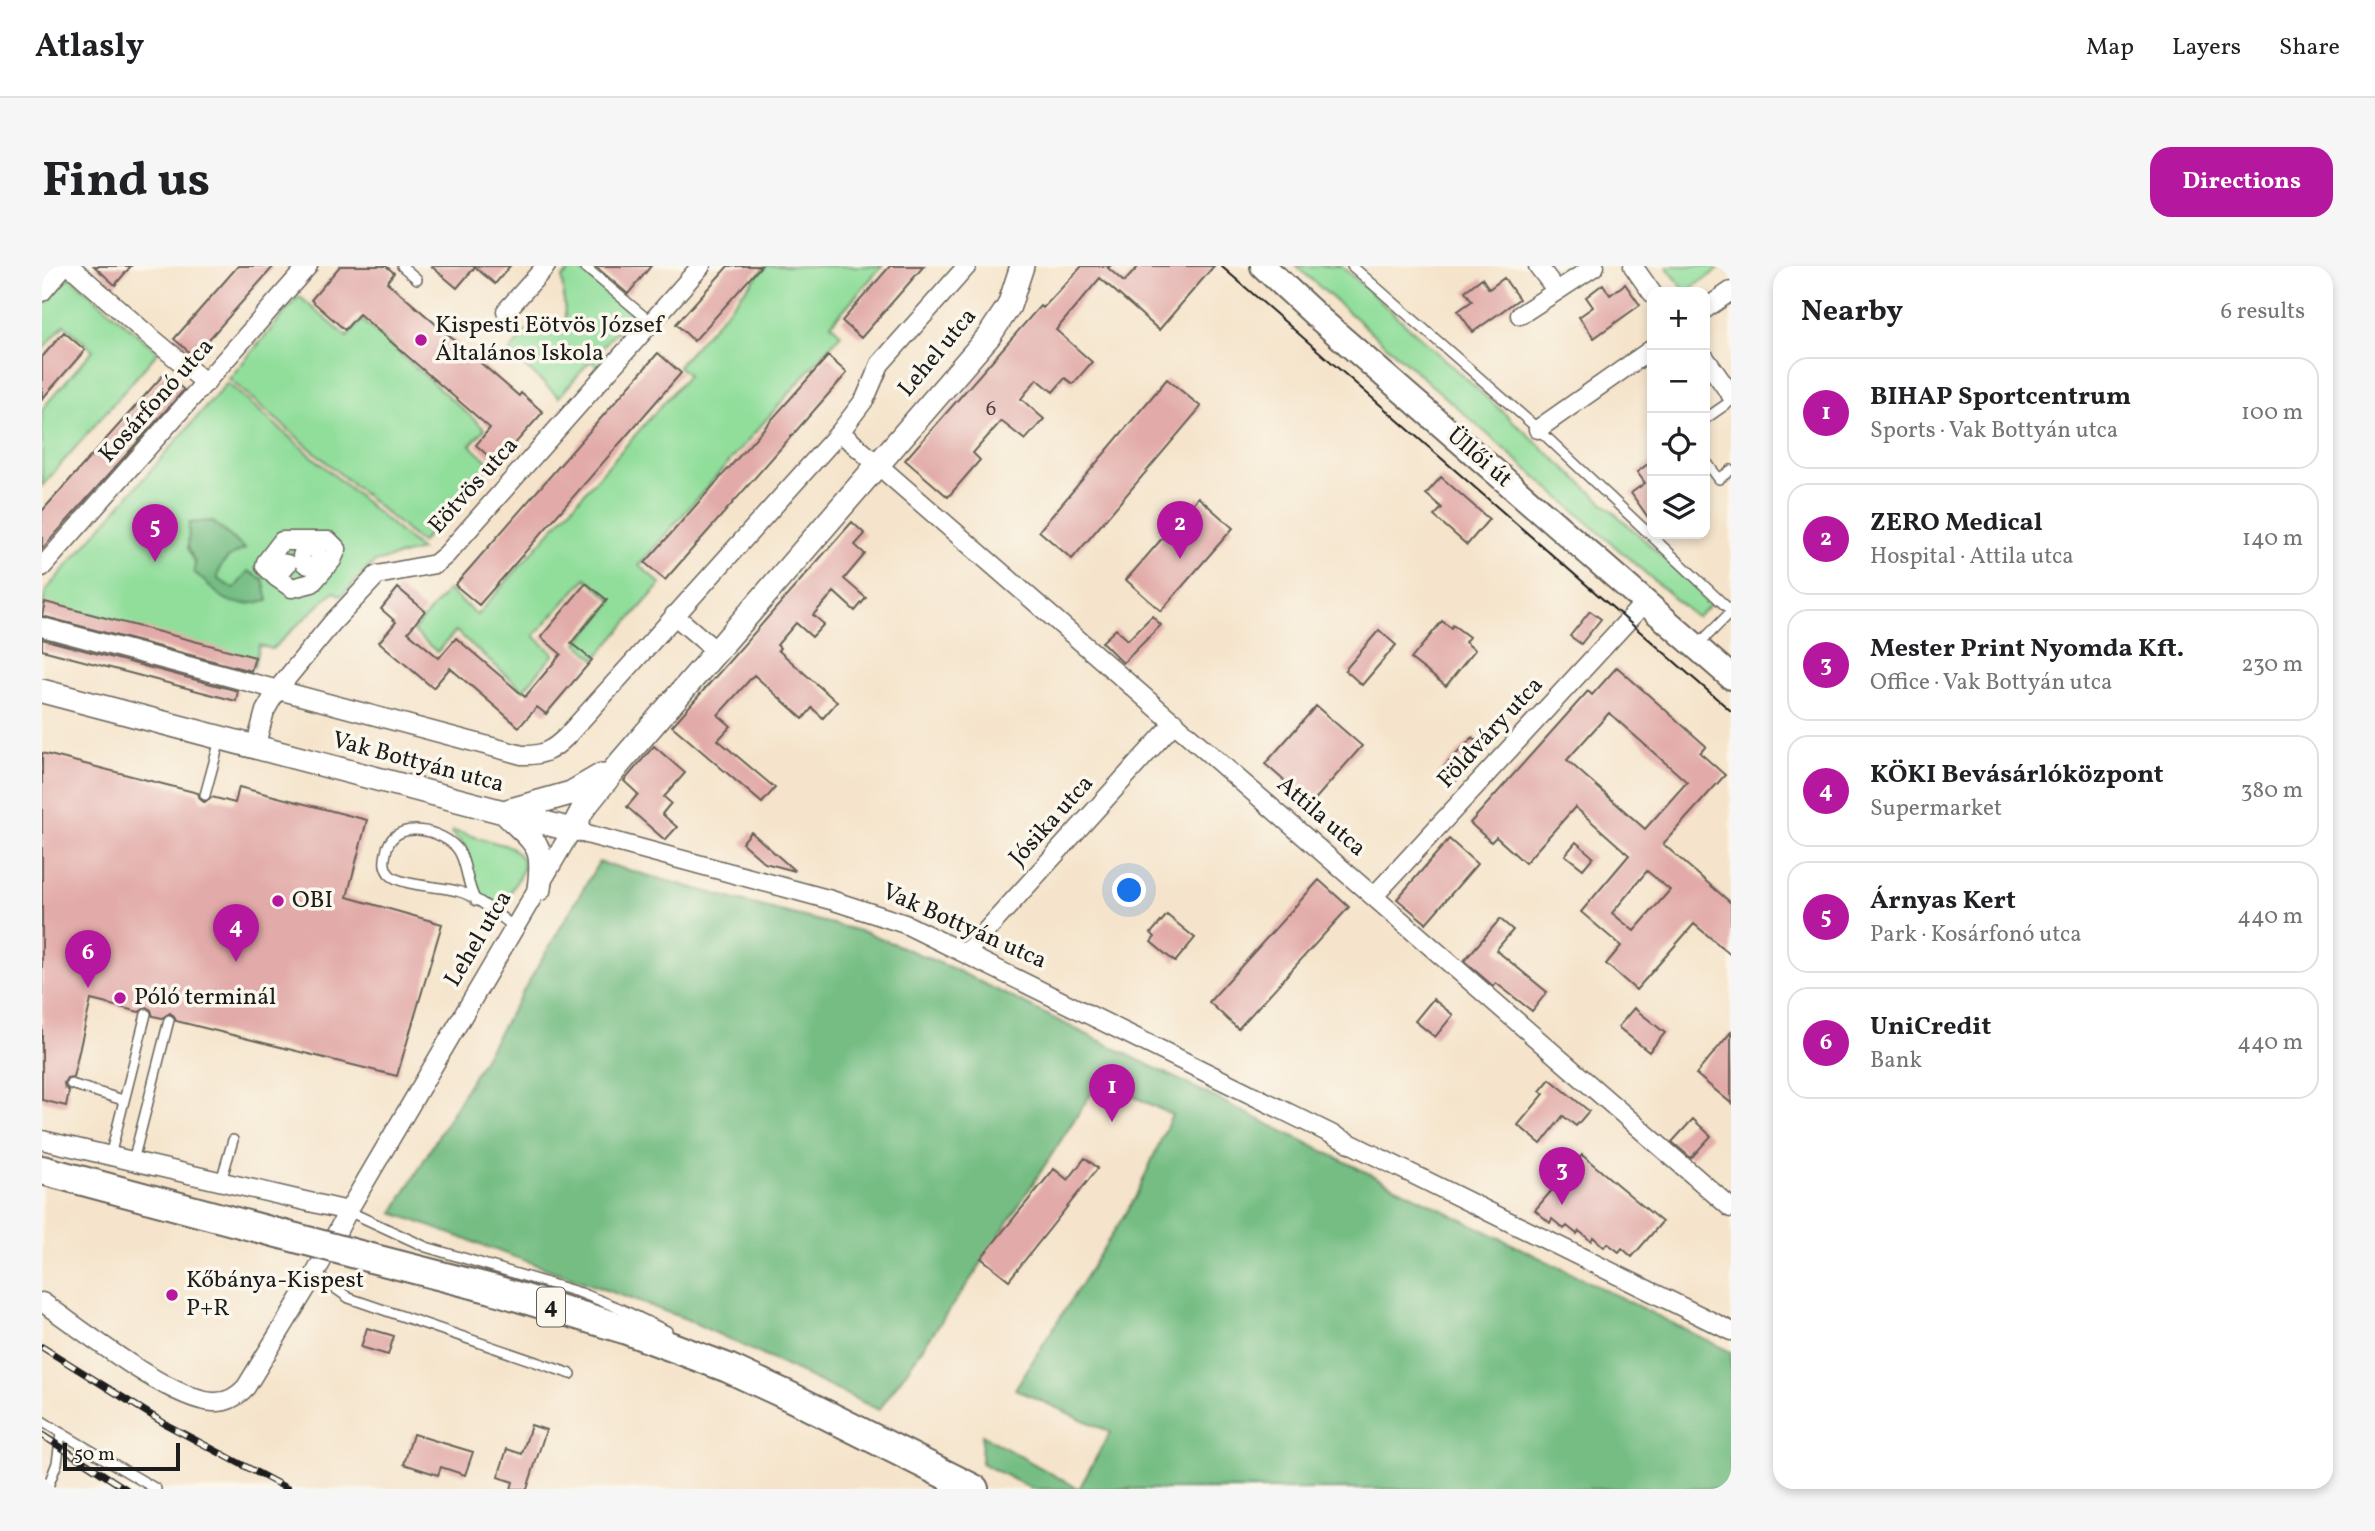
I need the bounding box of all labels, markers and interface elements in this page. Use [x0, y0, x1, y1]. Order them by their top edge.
text: Atlasly [35, 25, 144, 71]
text: Map [2086, 31, 2134, 65]
text: Layers [2172, 31, 2241, 65]
text: Share [2279, 31, 2340, 65]
button: Directions [2150, 147, 2333, 217]
text: Find us [42, 148, 210, 217]
map controls [1647, 287, 1710, 539]
button: + [1647, 287, 1710, 350]
text: Nearby [1801, 291, 1903, 333]
text: 6 results [2221, 296, 2305, 328]
street label: Lehel utca [891, 301, 985, 405]
place label: Kispesti Eötvös József Általános Iskola [435, 309, 666, 371]
street label: Kosárfonó utca [92, 331, 222, 471]
marker: Kispesti Eötvös József Általános Iskola [413, 332, 429, 348]
button: − [1647, 350, 1710, 413]
text: BIHAP Sportcentrum [1870, 379, 2131, 415]
house number: 6 [986, 395, 996, 424]
text: 1 [1821, 397, 1831, 429]
text: 100 m [2241, 397, 2303, 429]
button: locate [1647, 413, 1710, 476]
text: Sports · Vak Bottyán utca [1870, 415, 2118, 447]
street label: Üllői út [1439, 420, 1519, 496]
street label: Eötvös utca [421, 430, 527, 542]
button: layers [1647, 476, 1710, 539]
pin: 2 [1157, 501, 1203, 559]
pin: 5 [132, 504, 178, 562]
text: ZERO Medical [1870, 505, 2043, 541]
text: 2 [1820, 523, 1832, 555]
text: 140 m [2242, 523, 2303, 555]
text: Hospital · Attila utca [1870, 541, 2074, 573]
text: Mester Print Nyomda Kft. [1870, 631, 2184, 667]
text: 3 [1820, 649, 1832, 681]
text: 230 m [2241, 649, 2303, 681]
text: Office · Vak Bottyán utca [1870, 667, 2112, 699]
street label: Földváry utca [1430, 670, 1552, 796]
street label: Vak Bottyán utca [328, 724, 508, 802]
text: KÖKI Bevásárlóközpont [1870, 757, 2164, 793]
street label: Jósika utca [1002, 768, 1102, 874]
street label: Attila utca [1269, 769, 1373, 865]
text: 4 [1819, 775, 1833, 807]
text: 380 m [2241, 775, 2303, 807]
text: Supermarket [1870, 793, 2002, 825]
your location [1112, 873, 1146, 907]
street label: Vak Bottyán utca [876, 875, 1052, 979]
text: Árnyas Kert [1870, 883, 2016, 919]
place label: OBI [292, 884, 333, 918]
street label: Lehel utca [437, 884, 521, 994]
marker: OBI [270, 893, 286, 909]
text: 5 [1820, 901, 1832, 933]
text: 440 m [2237, 901, 2303, 933]
pin: 4 [213, 904, 259, 962]
text: Park · Kosárfonó utca [1870, 919, 2082, 951]
pin: 6 [65, 930, 111, 988]
place label: Póló terminál [134, 981, 276, 1015]
marker: Póló terminál [112, 990, 128, 1006]
text: UniCredit [1870, 1009, 1991, 1045]
text: 6 [1820, 1027, 1832, 1059]
text: 440 m [2237, 1027, 2303, 1059]
text: Bank [1870, 1045, 1922, 1077]
pin: 1 [1089, 1064, 1135, 1122]
pin: 3 [1539, 1147, 1585, 1205]
place label: Kőbánya-Kispest P+R [186, 1264, 364, 1326]
marker: Kőbánya-Kispest P+R [164, 1287, 180, 1303]
road number: 4 [537, 1288, 565, 1326]
scale bar [63, 1440, 180, 1472]
text: 50 m [74, 1442, 115, 1468]

